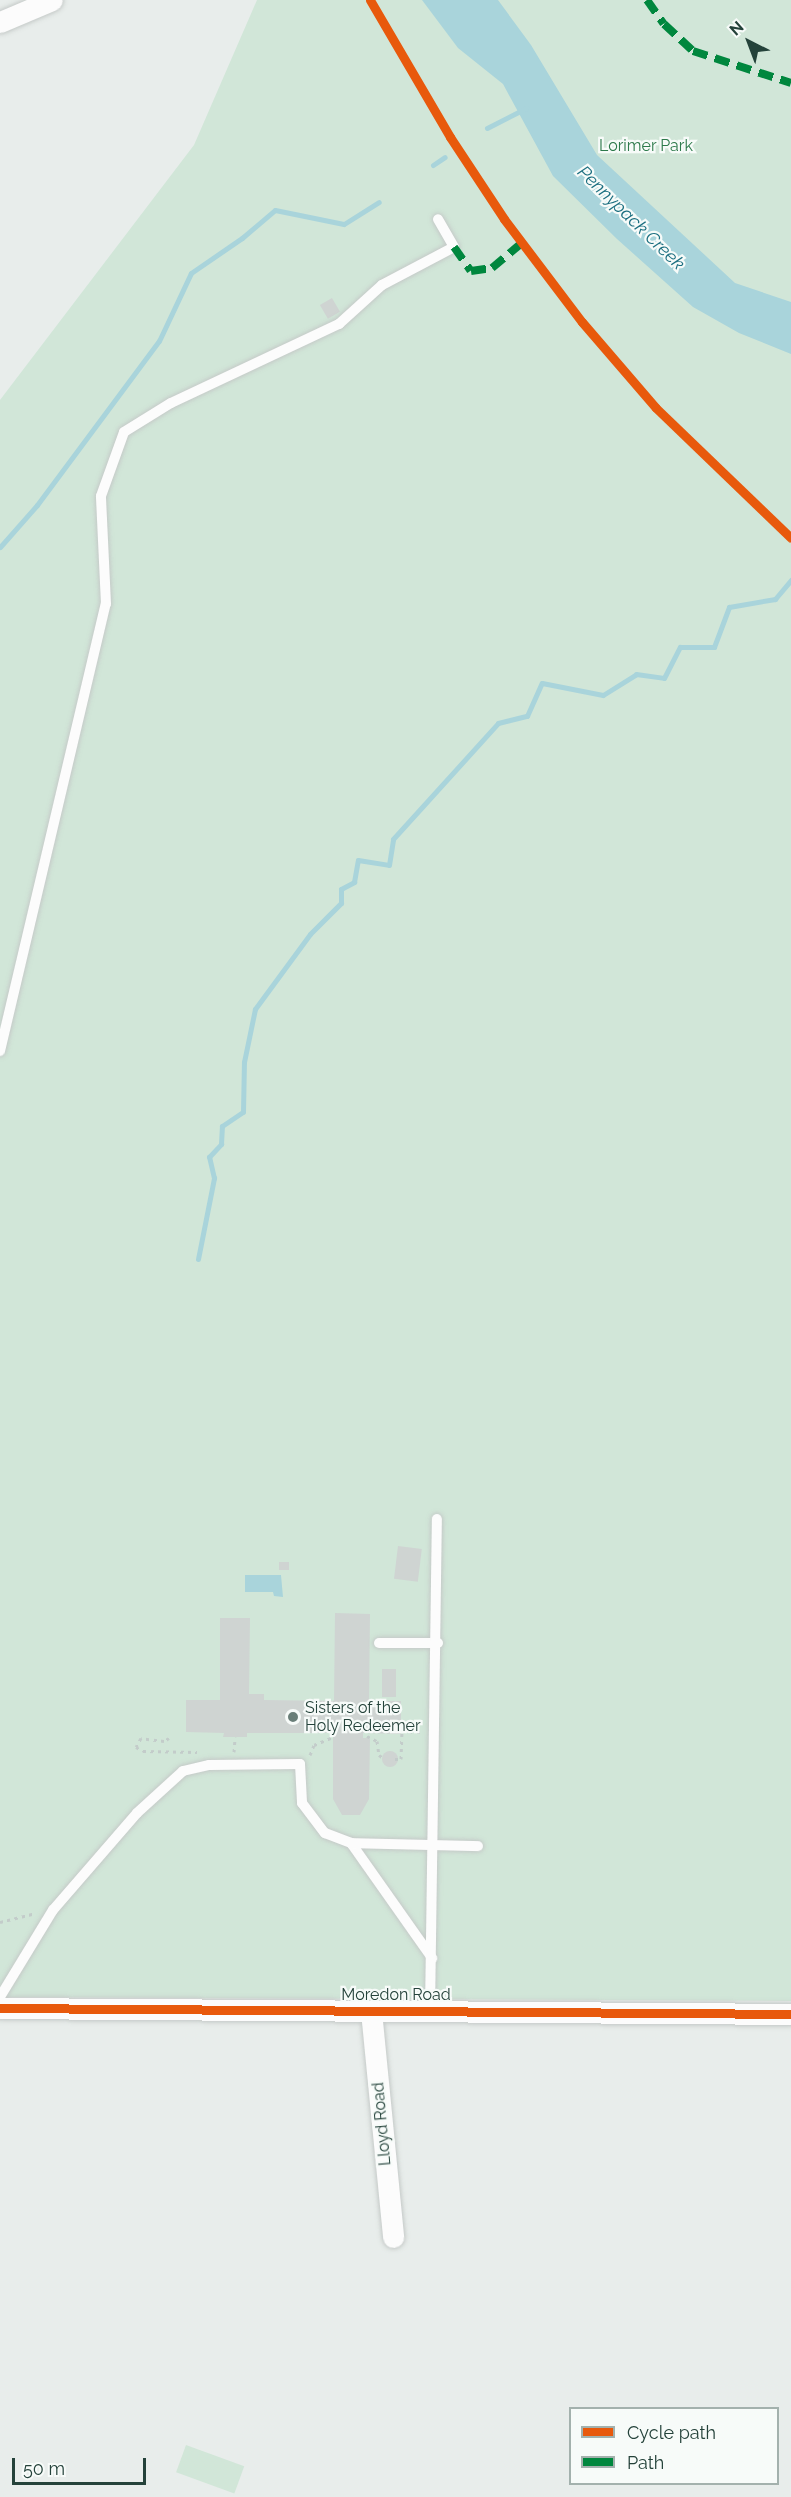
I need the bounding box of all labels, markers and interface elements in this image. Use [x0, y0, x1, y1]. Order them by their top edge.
north arrow [719, 12, 779, 72]
text: N [726, 17, 748, 39]
park label: Lorimer Park [599, 136, 693, 156]
water label: Pennypack Creek [573, 161, 689, 275]
place label: Sisters of the Holy Redeemer [305, 1698, 421, 1736]
marker: Sisters of the Holy Redeemer [286, 1710, 300, 1724]
street label: Moredon Road [341, 1985, 451, 2005]
street label: Lloyd Road [369, 2081, 395, 2167]
legend [569, 2407, 779, 2485]
text: Cycle path [627, 2422, 716, 2443]
scale bar [15, 2446, 148, 2484]
text: Path [627, 2452, 664, 2473]
text: 50 m [23, 2458, 65, 2479]

